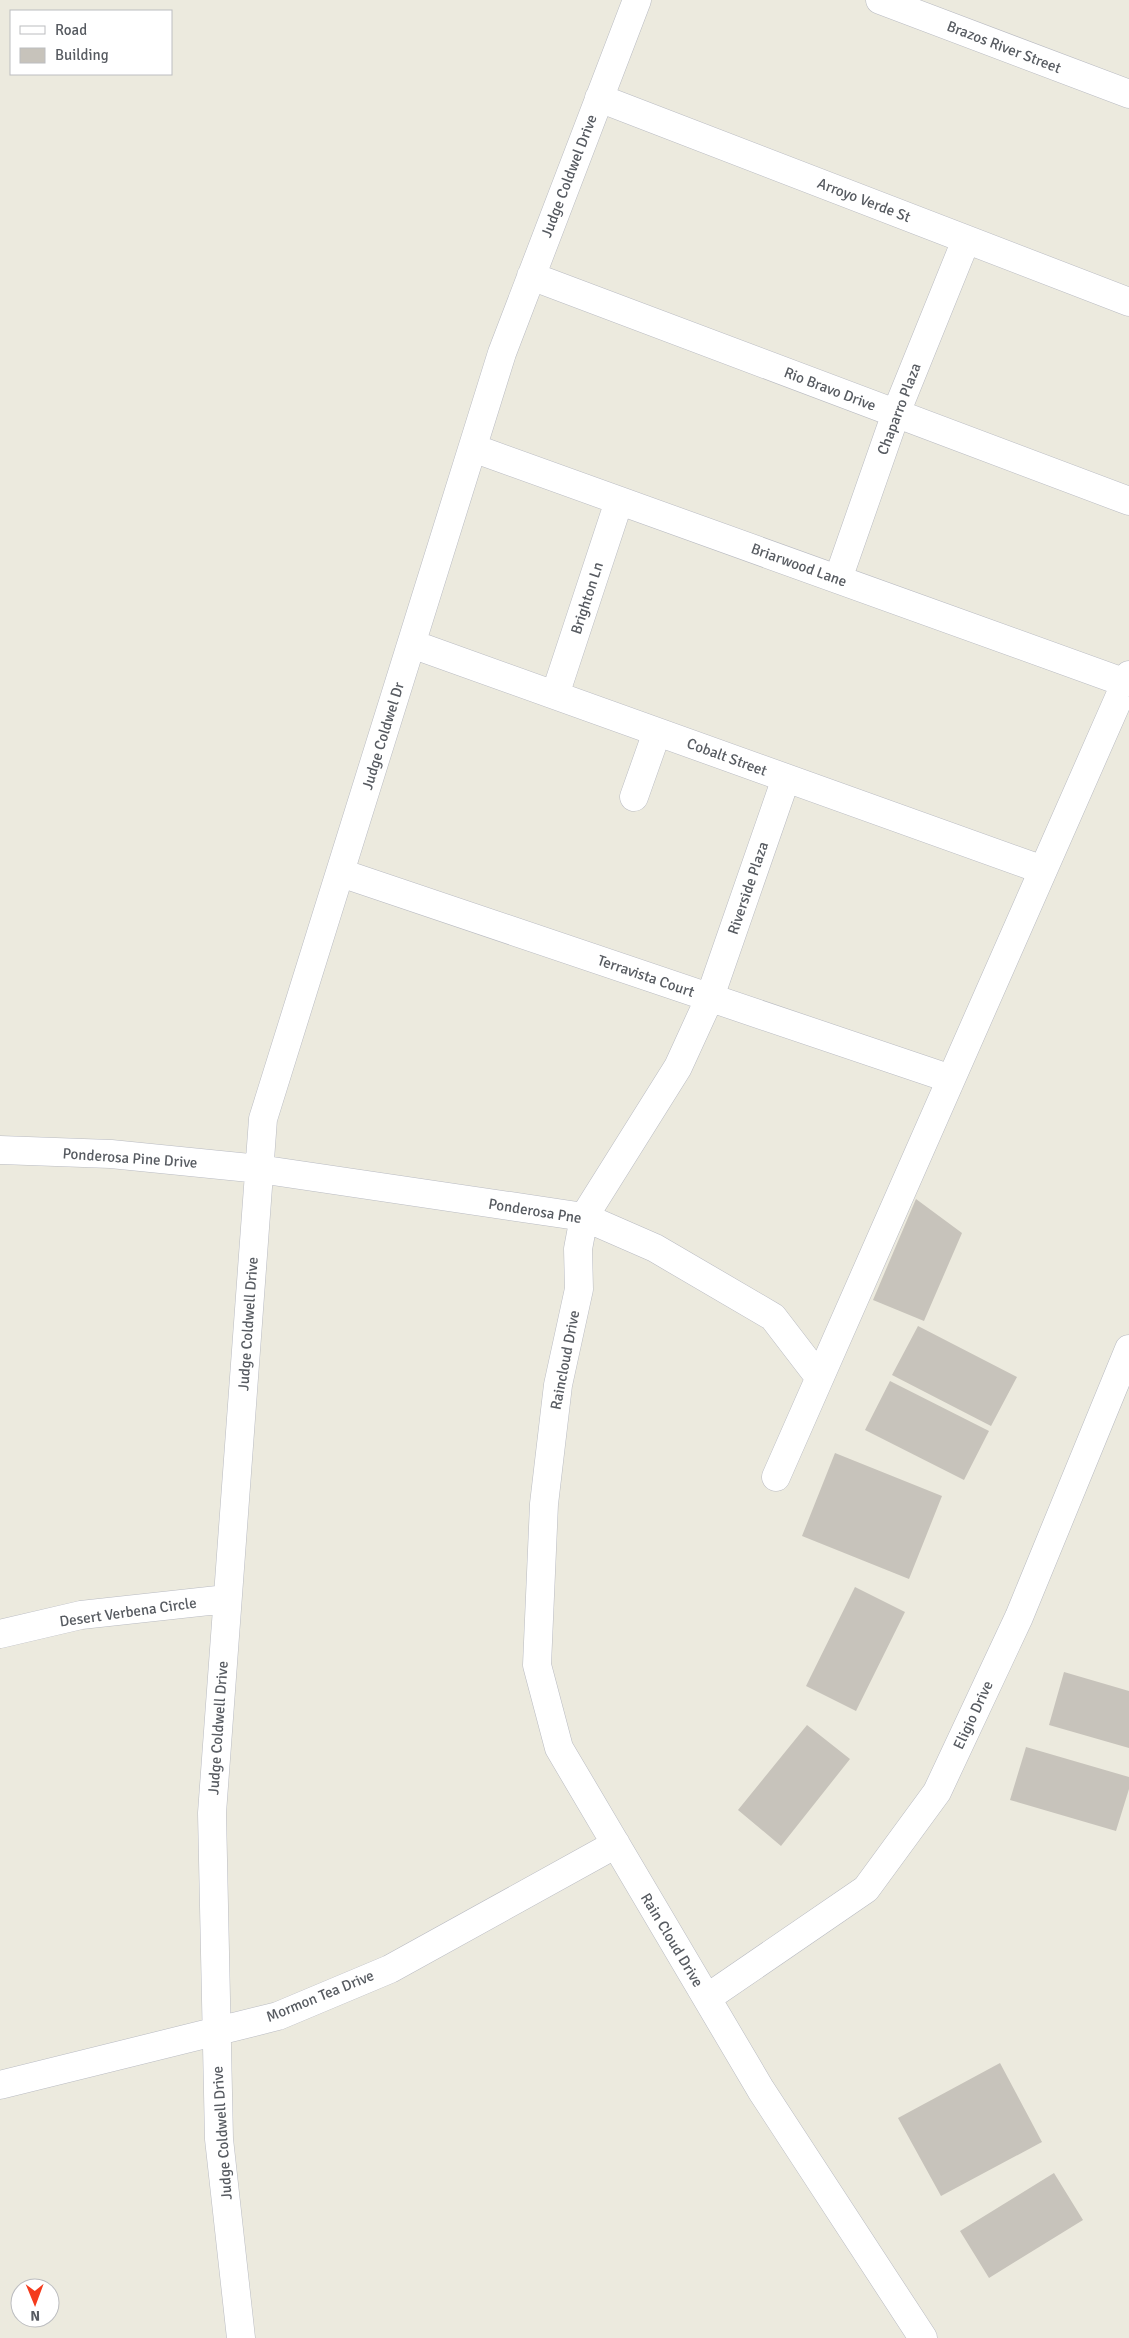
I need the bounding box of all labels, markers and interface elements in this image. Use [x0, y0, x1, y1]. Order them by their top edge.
legend [10, 10, 172, 75]
street label: Brazos River Street [944, 17, 1064, 77]
text: Road [55, 21, 87, 39]
text: Building [55, 46, 109, 64]
street label: Judge Coldwel Drive [537, 112, 601, 240]
street label: Arroyo Verde St [815, 174, 913, 226]
street label: Chaparro Plaza [873, 360, 925, 458]
street label: Rio Bravo Drive [781, 363, 879, 415]
street label: Briarwood Lane [749, 539, 849, 591]
street label: Brighton Ln [567, 560, 607, 636]
street label: Judge Coldwel Dr [358, 679, 408, 792]
street label: Cobalt Street [684, 734, 770, 780]
street label: Riverside Plaza [724, 839, 772, 937]
street label: Terravista Court [595, 951, 697, 1001]
street label: Ponderosa Pine Drive [62, 1144, 198, 1172]
street label: Ponderosa Pne [487, 1195, 583, 1227]
street label: Judge Coldwell Drive [234, 1256, 262, 1392]
street label: Raincloud Drive [547, 1309, 583, 1411]
street label: Desert Verbena Circle [58, 1593, 198, 1631]
street label: Judge Coldwell Drive [204, 1660, 232, 1796]
street label: Eligio Drive [949, 1678, 997, 1752]
street label: Rain Cloud Drive [637, 1890, 707, 1990]
street label: Mormon Tea Drive [263, 1966, 377, 2026]
street label: Judge Coldwell Drive [208, 2065, 236, 2201]
north arrow [10, 2278, 60, 2328]
text: N [30, 2307, 40, 2324]

